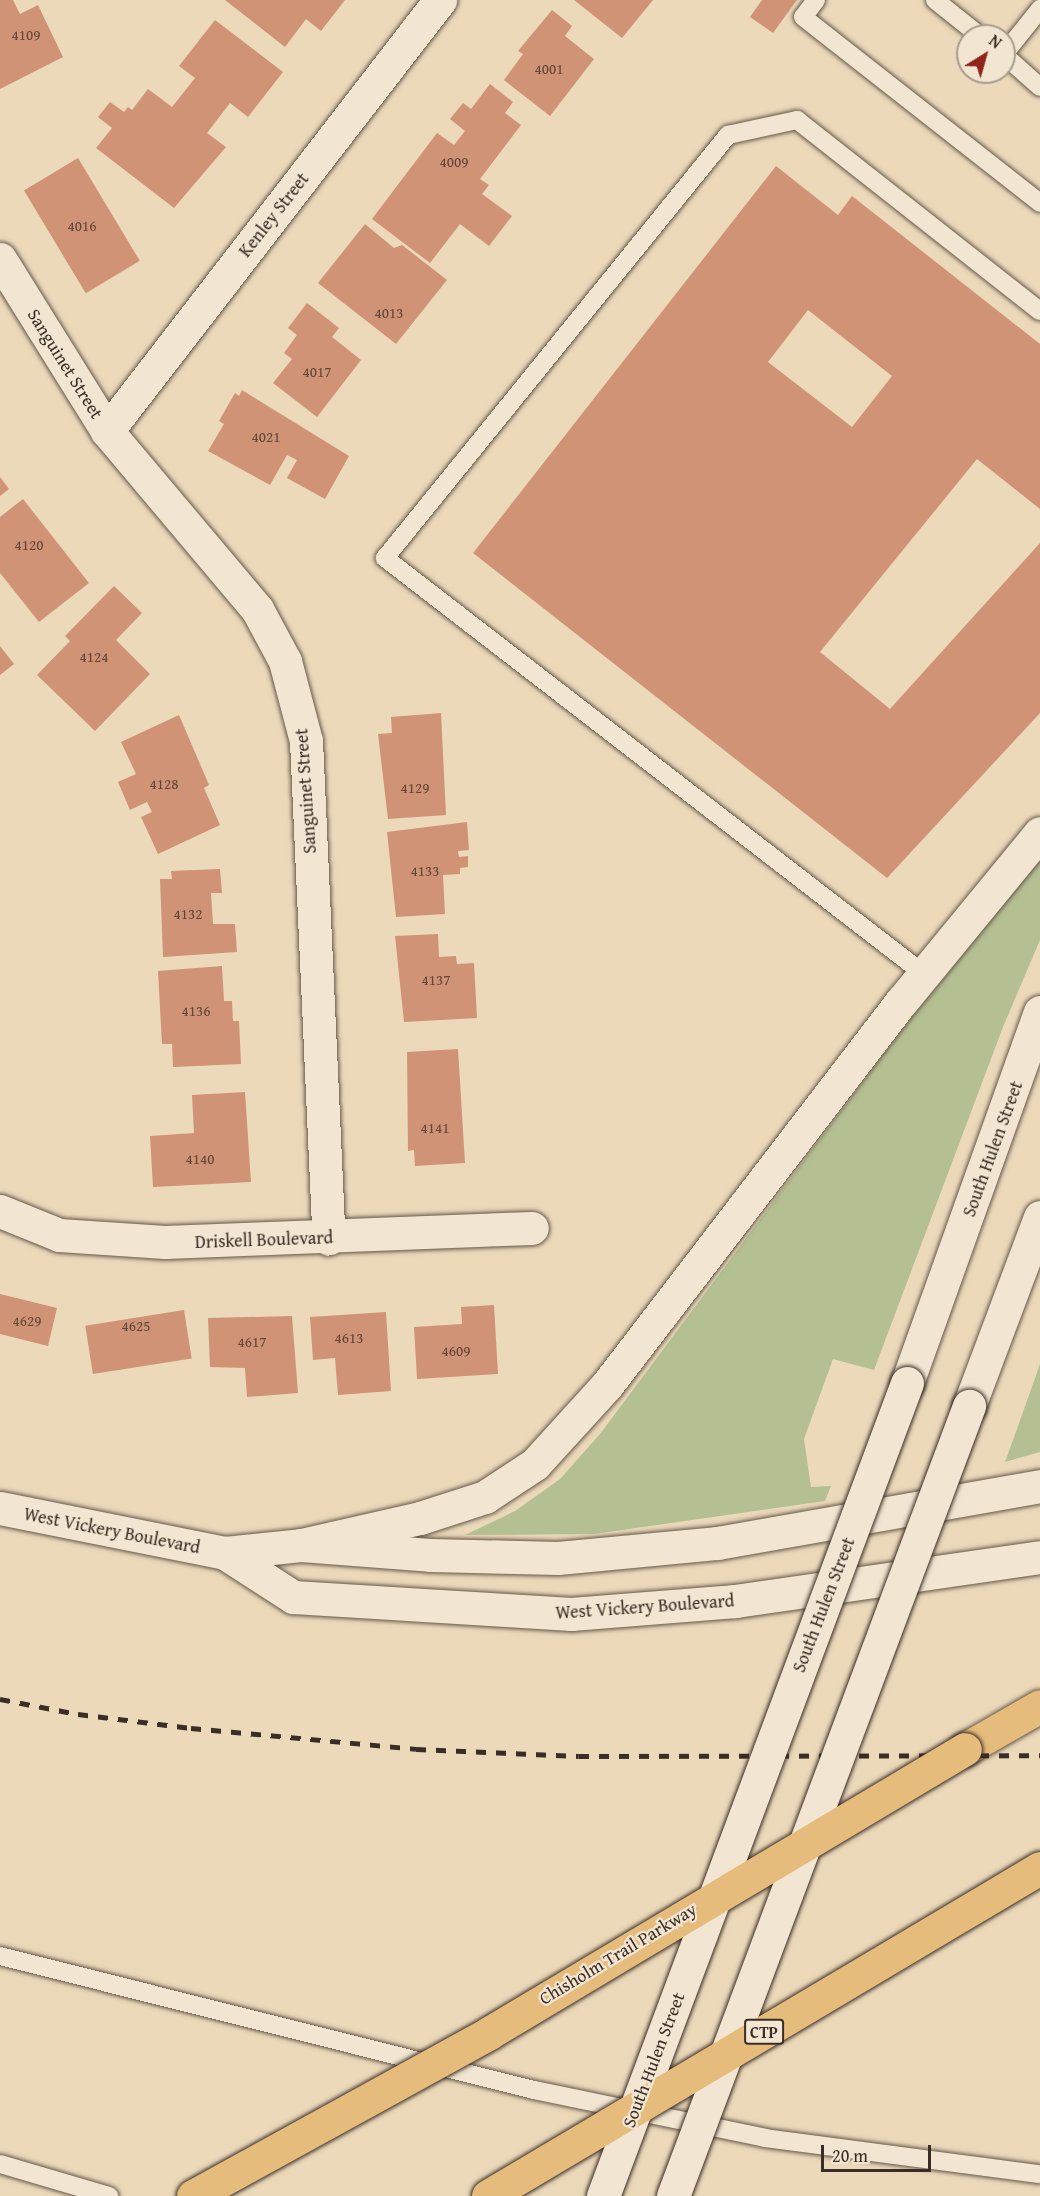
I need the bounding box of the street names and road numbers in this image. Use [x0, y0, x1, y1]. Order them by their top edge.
street label: Kenley Street [234, 168, 314, 262]
street label: Sanguinet Street [23, 305, 107, 423]
street label: Sanguinet Street [291, 728, 321, 854]
street label: South Hulen Street [958, 1078, 1028, 1220]
street label: Driskell Boulevard [194, 1227, 334, 1253]
street label: West Vickery Boulevard [22, 1503, 202, 1559]
street label: South Hulen Street [788, 1534, 860, 1676]
street label: West Vickery Boulevard [555, 1590, 735, 1624]
street label: Chisholm Trail Parkway [535, 1898, 701, 2010]
street label: South Hulen Street [618, 1989, 690, 2131]
road number: CTP [743, 2019, 785, 2045]

